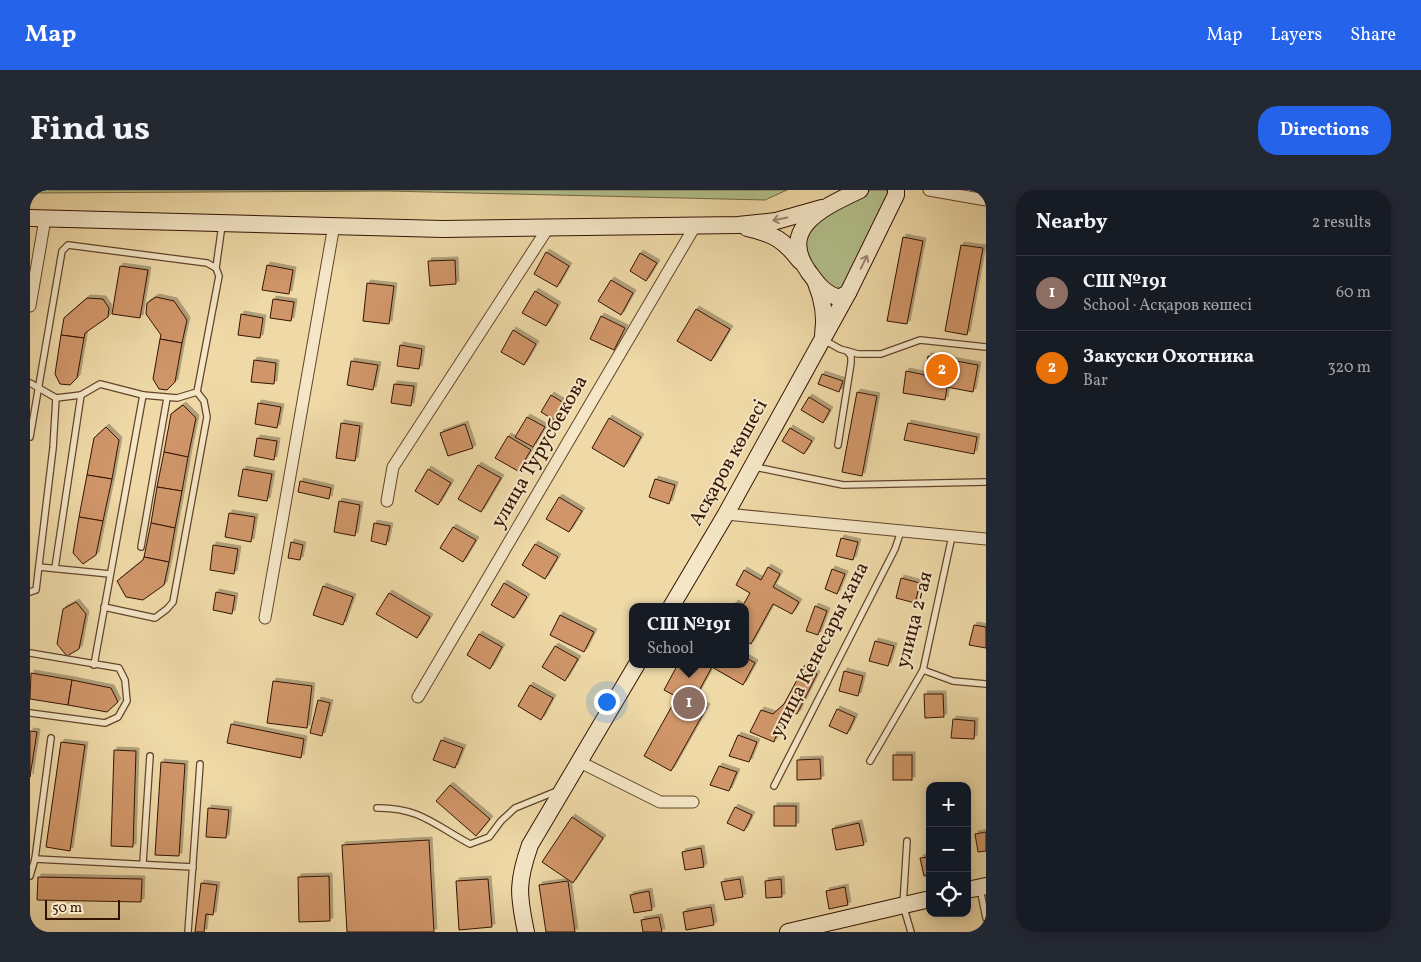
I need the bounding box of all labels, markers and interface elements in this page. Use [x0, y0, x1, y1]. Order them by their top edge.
text: Map [25, 18, 76, 52]
text: Map [1206, 23, 1242, 48]
text: Layers [1270, 23, 1322, 48]
text: Share [1350, 23, 1396, 48]
text: Find us [30, 106, 150, 154]
button: Directions [1258, 106, 1391, 155]
text: Nearby [1036, 208, 1107, 237]
text: 2 results [1312, 212, 1371, 234]
one-way arrow [773, 215, 789, 225]
one-way arrow [859, 255, 869, 270]
text: СШ №191 [1083, 269, 1167, 295]
text: 1 [1049, 282, 1055, 304]
text: 60 m [1336, 282, 1371, 304]
text: School · Асқаров көшесі [1083, 295, 1252, 317]
text: Закуски Охотника [1083, 344, 1254, 370]
pin: 2 [926, 351, 958, 389]
text: 2 [1048, 357, 1056, 379]
text: 320 m [1327, 357, 1371, 379]
street label: улица Турусбекова [485, 370, 595, 534]
text: Bar [1083, 370, 1108, 392]
street label: Асқаров көшесі [683, 395, 775, 531]
street label: улица Кенесары хана [763, 557, 877, 743]
street label: улица 2-ая [889, 568, 941, 672]
popup [629, 603, 749, 668]
text: СШ №191 [647, 612, 731, 638]
text: School [647, 638, 694, 660]
pin: 1 [673, 684, 705, 722]
your location [594, 689, 620, 715]
map controls [926, 782, 971, 917]
button: + [926, 782, 971, 827]
button: − [926, 827, 971, 872]
button: locate [926, 872, 971, 917]
scale bar [45, 897, 120, 920]
text: 50 m [52, 899, 82, 918]

